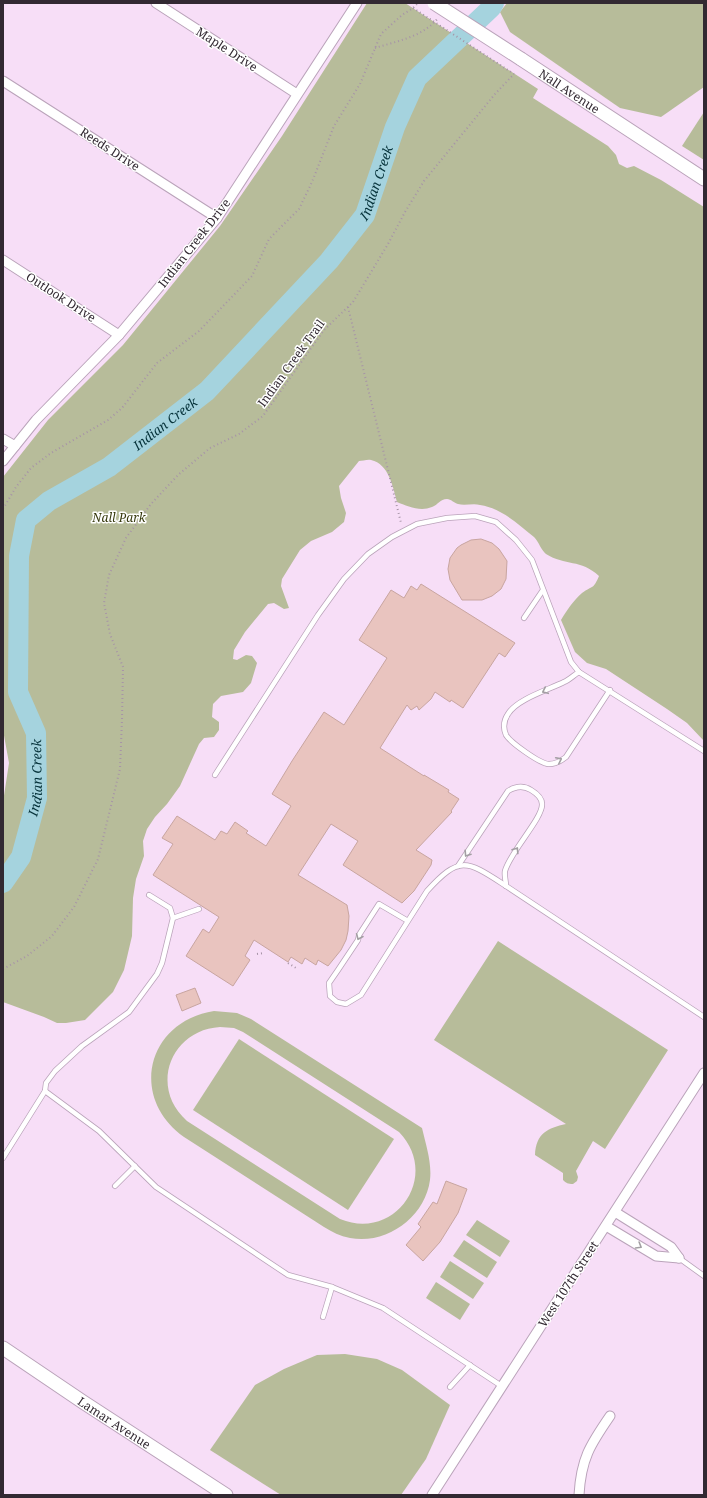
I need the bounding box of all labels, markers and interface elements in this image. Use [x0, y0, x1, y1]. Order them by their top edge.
street label: Maple Drive [193, 23, 261, 75]
street label: Nall Avenue [536, 65, 603, 117]
street label: Reeds Drive [77, 123, 143, 175]
water label: Indian Creek [355, 143, 397, 225]
street label: Indian Creek Drive [154, 195, 234, 291]
street label: Outlook Drive [23, 268, 99, 326]
street label: Indian Creek Trail [254, 316, 329, 410]
water label: Indian Creek [128, 392, 202, 455]
park label: Nall Park [91, 509, 147, 526]
one-way arrow [542, 686, 550, 694]
water label: Indian Creek [23, 739, 46, 819]
one-way arrow [555, 758, 562, 765]
one-way arrow [511, 847, 519, 854]
one-way arrow [464, 850, 471, 857]
one-way arrow [355, 933, 363, 940]
street label: West 107th Street [534, 1238, 602, 1330]
one-way arrow [635, 1241, 642, 1249]
street label: Lamar Avenue [74, 1392, 154, 1452]

